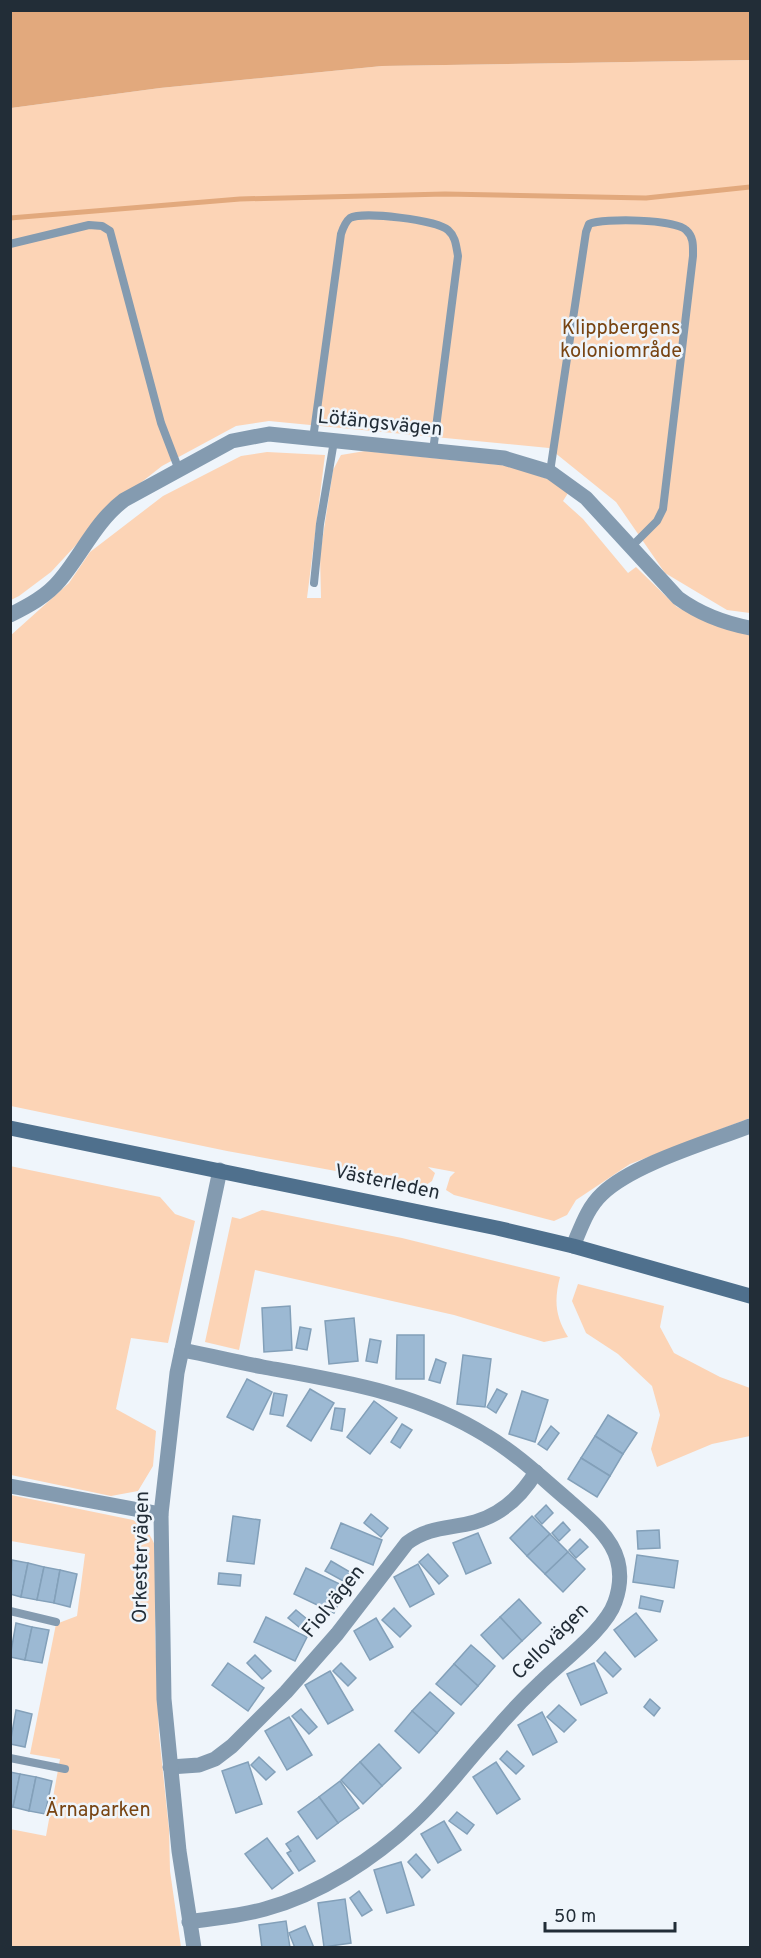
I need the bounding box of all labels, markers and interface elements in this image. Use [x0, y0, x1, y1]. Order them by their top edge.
park label: Klippbergens koloniområde [560, 316, 682, 365]
street label: Lötängsvägen [316, 405, 444, 443]
street label: Västerleden [332, 1159, 442, 1207]
street label: Orkestervägen [128, 1491, 156, 1623]
street label: Fiolvägen [297, 1560, 371, 1644]
street label: Cellovägen [507, 1598, 595, 1686]
park label: Ärnaparken [45, 1797, 151, 1824]
scale bar [545, 1895, 676, 1933]
text: 50 m [554, 1906, 596, 1929]

